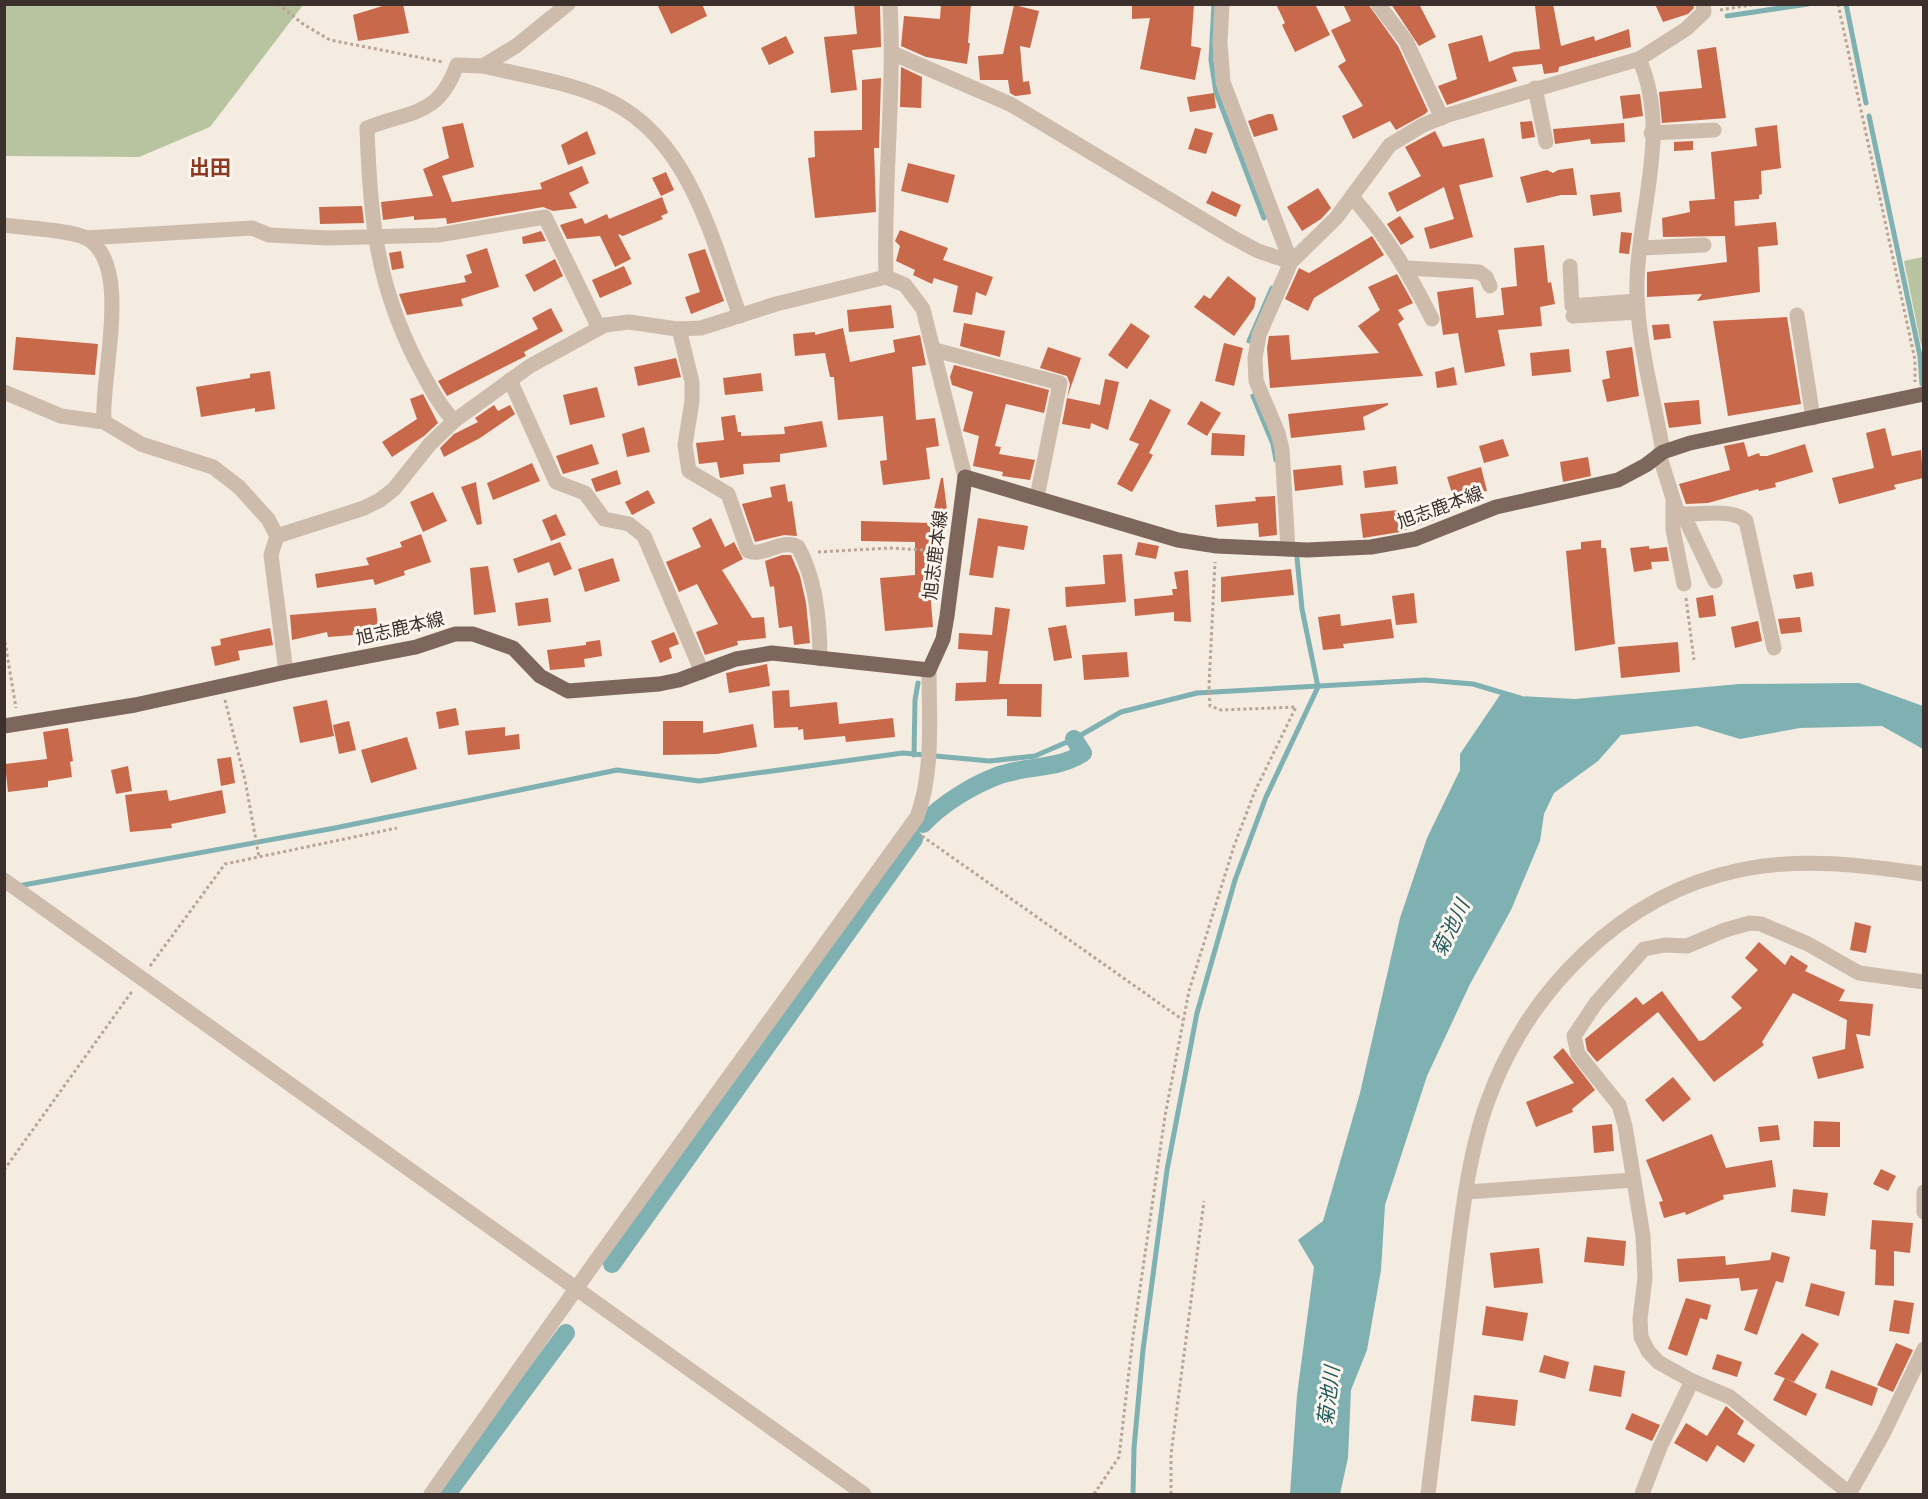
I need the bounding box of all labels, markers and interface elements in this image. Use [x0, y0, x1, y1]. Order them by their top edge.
district label: 出田 [189, 153, 231, 181]
street label: 旭志鹿本線 [1394, 481, 1486, 533]
street label: 旭志鹿本線 [918, 509, 952, 601]
street label: 旭志鹿本線 [354, 607, 446, 649]
water label: 菊池川 [1425, 893, 1476, 961]
water label: 菊池川 [1311, 1363, 1345, 1427]

